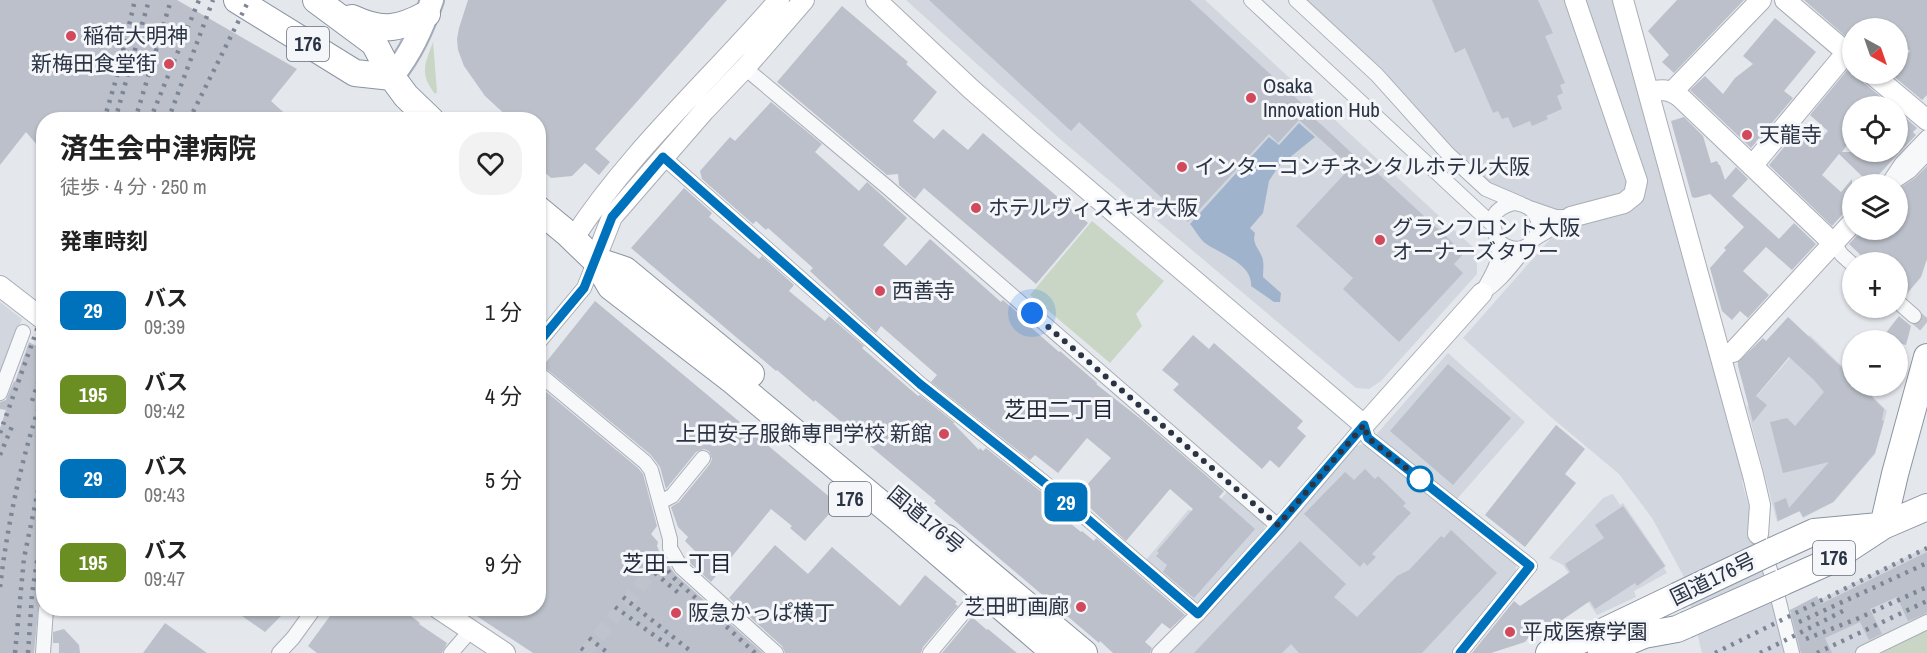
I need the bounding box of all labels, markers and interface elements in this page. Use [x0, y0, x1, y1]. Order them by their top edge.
north arrow [1842, 18, 1908, 84]
map controls [1842, 18, 1908, 396]
place label: 稲荷大明神 [83, 21, 188, 50]
road number: 176 [287, 27, 329, 61]
marker: 稲荷大明神 [64, 29, 78, 43]
place label: 新梅田食堂街 [31, 49, 157, 78]
marker: 新梅田食堂街 [162, 57, 176, 71]
place label: Osaka Innovation Hub [1263, 71, 1380, 124]
marker: Osaka Innovation Hub [1244, 91, 1258, 105]
button: locate [1842, 96, 1908, 162]
place label: 天龍寺 [1759, 120, 1822, 149]
marker: 天龍寺 [1740, 128, 1754, 142]
text: 済生会中津病院 [60, 129, 256, 167]
button: heart [459, 132, 522, 195]
place label: インターコンチネンタルホテル大阪 [1194, 152, 1530, 181]
marker: インターコンチネンタルホテル大阪 [1175, 160, 1189, 174]
text: 徒歩 · 4 分 · 250 m [60, 173, 207, 200]
button: layers [1842, 174, 1908, 240]
place label: ホテルヴィスキオ大阪 [988, 193, 1198, 222]
marker: ホテルヴィスキオ大阪 [969, 201, 983, 215]
place label: グランフロント大阪 オーナーズタワー [1392, 213, 1580, 266]
text: 発車時刻 [60, 226, 148, 256]
marker: グランフロント大阪 オーナーズタワー [1373, 233, 1387, 247]
button: + [1842, 252, 1908, 318]
place label: 西善寺 [892, 276, 955, 305]
text: バス [144, 283, 188, 313]
marker: 西善寺 [873, 284, 887, 298]
text: 29 [83, 296, 103, 325]
text: 1 分 [485, 297, 522, 327]
your location [1017, 298, 1047, 328]
text: 09:39 [144, 313, 185, 340]
button: − [1842, 330, 1908, 396]
text: バス [144, 367, 188, 397]
text: 195 [79, 380, 107, 409]
text: 4 分 [485, 381, 522, 411]
district label: 芝田二丁目 [1004, 394, 1114, 424]
text: 09:42 [144, 397, 185, 424]
place label: 上田安子服飾専門学校 新館 [675, 419, 932, 448]
marker: 上田安子服飾専門学校 新館 [937, 427, 951, 441]
text: バス [144, 451, 188, 481]
text: 29 [83, 464, 103, 493]
text: 5 分 [485, 465, 522, 495]
unlabelled marker [1407, 466, 1433, 492]
street label: 国道176号 [882, 479, 971, 560]
text: 09:43 [144, 481, 185, 508]
road number: 176 [829, 482, 871, 516]
line badge: 29 [1039, 482, 1093, 522]
text: 29 [1056, 488, 1076, 517]
text: バス [144, 535, 188, 565]
road number: 176 [1813, 541, 1855, 575]
street label: 国道176号 [1665, 545, 1760, 612]
text: 195 [79, 548, 107, 577]
district label: 芝田一丁目 [622, 548, 732, 578]
text: 9 分 [485, 549, 522, 579]
text: 09:47 [144, 565, 185, 592]
place label: 芝田町画廊 [964, 592, 1069, 621]
place label: 阪急かっぱ横丁 [688, 598, 835, 627]
marker: 芝田町画廊 [1074, 600, 1088, 614]
marker: 阪急かっぱ横丁 [669, 606, 683, 620]
place label: 平成医療学園 [1522, 617, 1648, 646]
marker: 平成医療学園 [1503, 625, 1517, 639]

